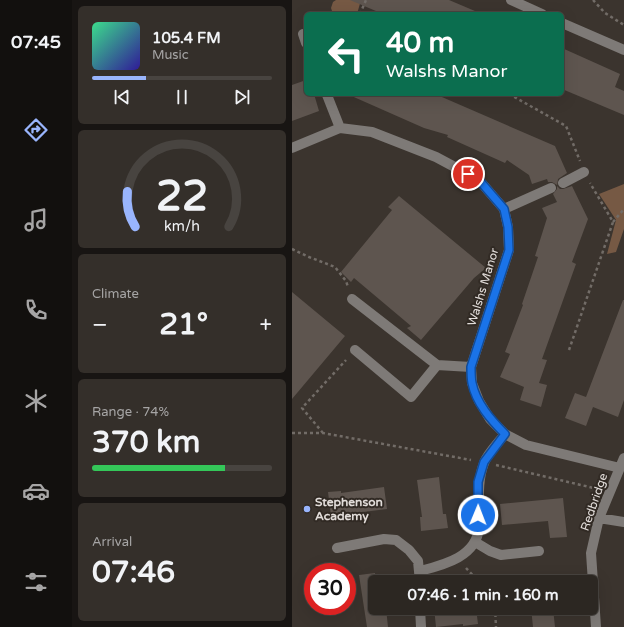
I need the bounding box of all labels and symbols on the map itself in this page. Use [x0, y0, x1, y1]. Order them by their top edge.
pin [451, 157, 485, 191]
street label: Walshs Manor [464, 246, 502, 328]
street label: Redbridge [578, 471, 610, 533]
position arrow [457, 494, 499, 536]
place label: Stephenson Academy [315, 495, 383, 524]
marker: Stephenson Academy [302, 504, 312, 514]
speed limit sign: 30 [304, 563, 356, 615]

